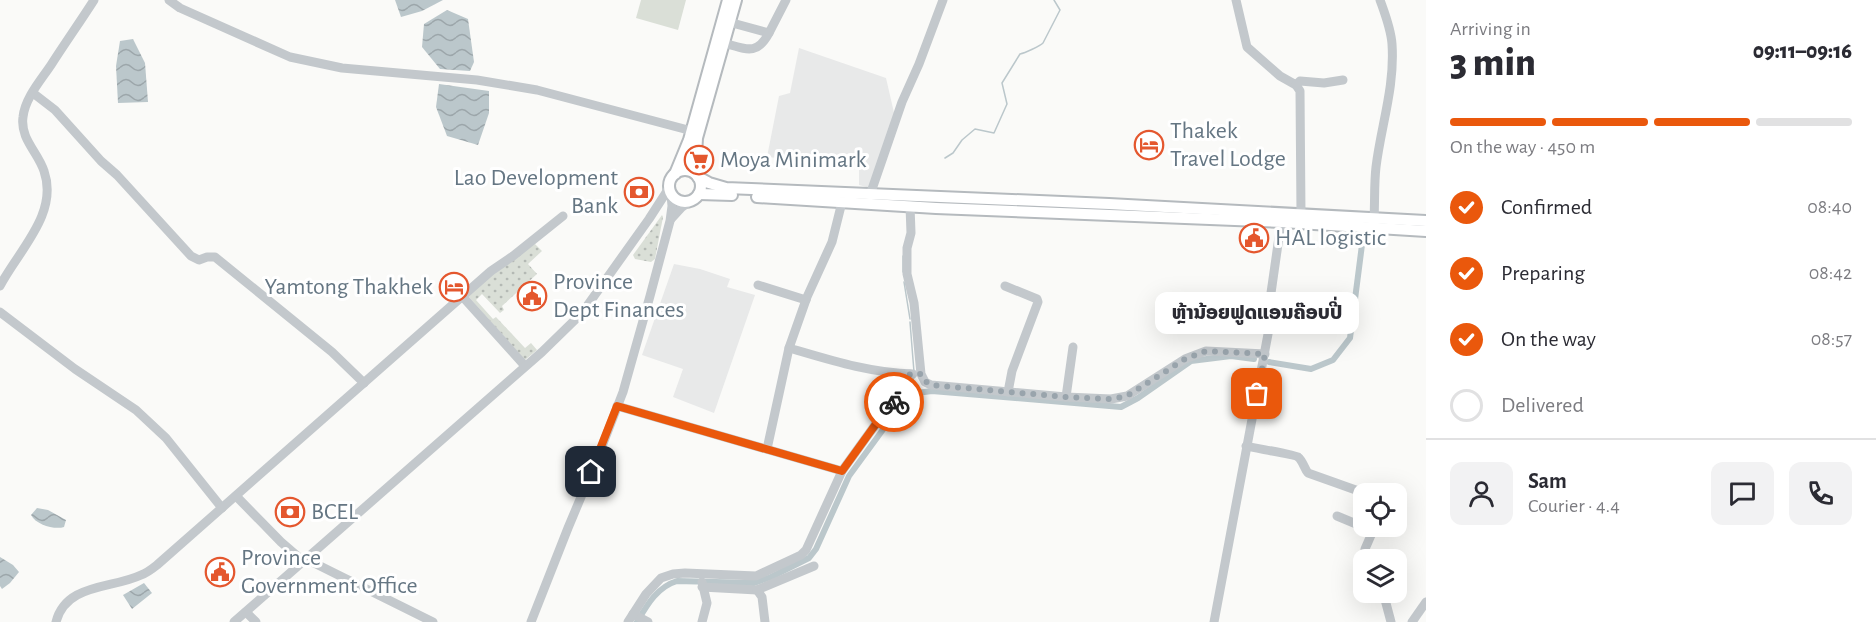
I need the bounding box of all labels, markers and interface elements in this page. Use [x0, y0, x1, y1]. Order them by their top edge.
text: Arriving in [1450, 19, 1531, 39]
text: 09:11–09:16 [1753, 40, 1852, 62]
text: 3 min [1450, 44, 1536, 83]
place label: Thakek Travel Lodge [1170, 119, 1286, 171]
hotel icon: Thakek Travel Lodge [1133, 129, 1165, 161]
text: On the way · 450 m [1450, 137, 1595, 157]
supermarket icon: Moya Minimark [683, 144, 715, 176]
place label: Moya Minimark [720, 148, 867, 172]
place label: Lao Development Bank [454, 166, 618, 218]
bank icon: Lao Development Bank [623, 176, 655, 208]
icon: check [1450, 191, 1483, 224]
text: Confirmed [1501, 196, 1592, 218]
text: 08:40 [1807, 197, 1852, 217]
public building icon: HAL logistic [1238, 222, 1270, 254]
place label: HAL logistic [1275, 226, 1386, 250]
icon: check [1450, 257, 1483, 290]
text: Preparing [1501, 262, 1585, 284]
text: 08:42 [1809, 263, 1852, 283]
place label: Province Dept Finances [553, 270, 684, 322]
hotel icon: Yamtong Thakhek [438, 271, 470, 303]
place label: Yamtong Thakhek [264, 275, 433, 299]
public building icon: Province Dept Finances [516, 280, 548, 312]
callout: ຫຼ້ານ້ອຍຟູດແອນຄ໊ອບປີ່ [1155, 292, 1359, 334]
text: ຫຼ້ານ້ອຍຟູດແອນຄ໊ອບປີ່ [1172, 303, 1342, 323]
icon: check [1450, 323, 1483, 356]
text: On the way [1501, 328, 1596, 350]
text: 08:57 [1811, 329, 1852, 349]
pin [1231, 368, 1282, 419]
courier [864, 372, 924, 432]
icon: bag [1240, 377, 1273, 410]
icon: bike [878, 386, 911, 419]
text: Delivered [1501, 394, 1584, 416]
pin [565, 446, 616, 497]
icon: home [574, 455, 607, 488]
button: person [1450, 462, 1513, 525]
button: chat [1711, 462, 1774, 525]
button: phone [1789, 462, 1852, 525]
text: Sam [1528, 470, 1567, 492]
map controls [1353, 483, 1407, 603]
button: locate [1353, 483, 1407, 537]
bank icon: BCEL [274, 496, 306, 528]
text: Courier · 4.4 [1528, 496, 1620, 516]
place label: BCEL [311, 500, 358, 524]
place label: Province Government Office [241, 546, 418, 598]
button: layers [1353, 549, 1407, 603]
public building icon: Province Government Office [204, 556, 236, 588]

